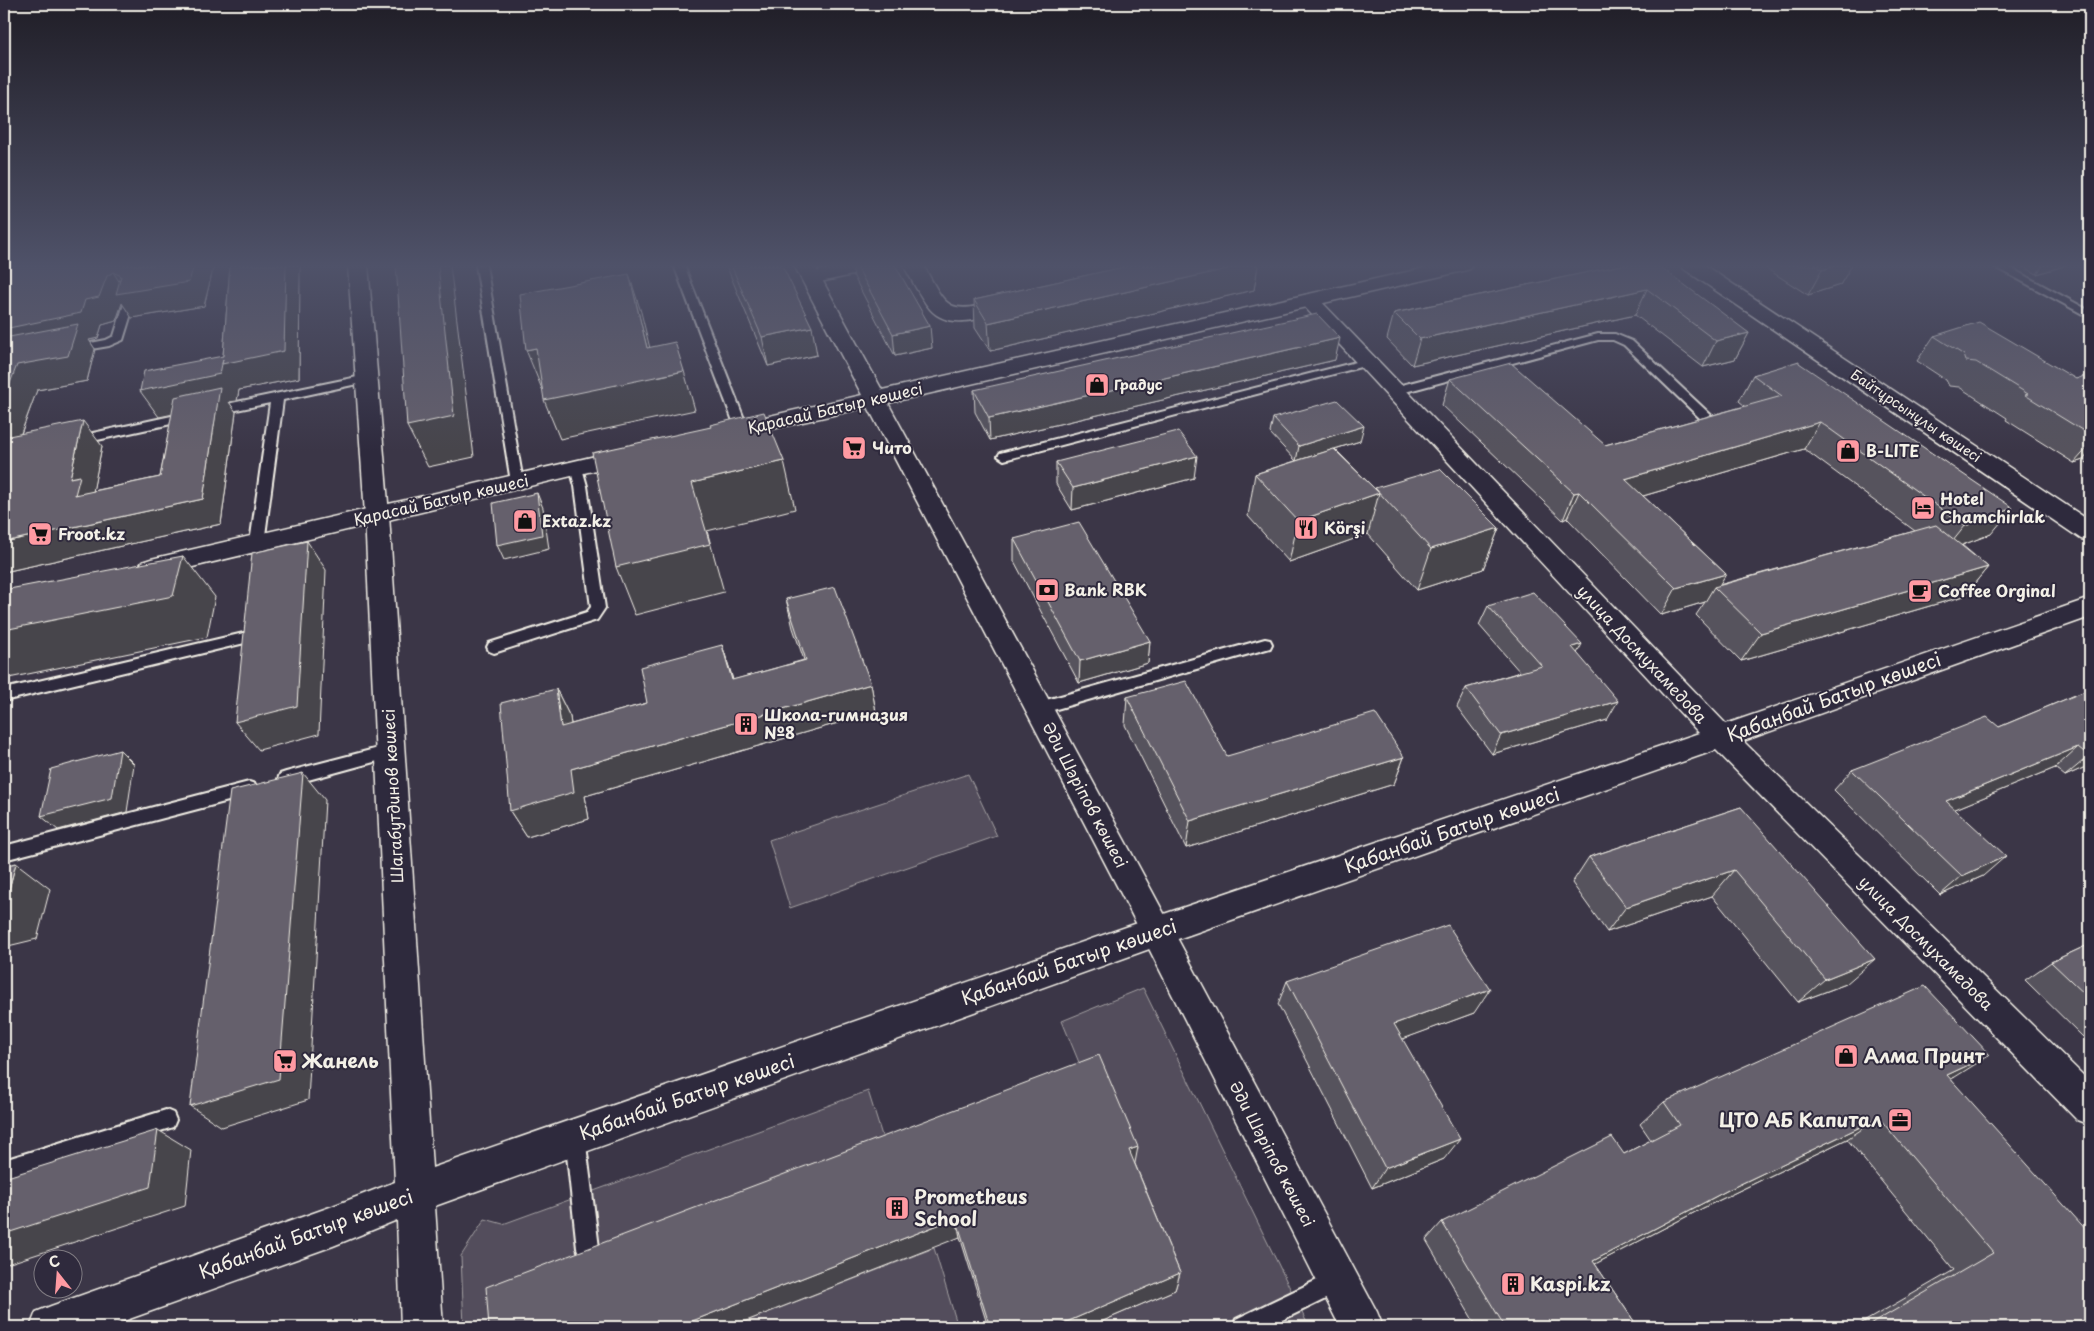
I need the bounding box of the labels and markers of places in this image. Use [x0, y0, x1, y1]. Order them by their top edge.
shop icon: Градус [1084, 372, 1110, 398]
place label: Градус [1114, 374, 1163, 395]
supermarket icon: Чито [841, 435, 867, 461]
place label: Чито [872, 435, 912, 459]
shop icon: B-LITE [1835, 438, 1861, 464]
place label: B-LITE [1866, 438, 1919, 462]
place label: Hotel Chamchirlak [1940, 486, 2045, 528]
hotel icon: Hotel Chamchirlak [1910, 495, 1936, 521]
shop icon: Extaz.kz [512, 508, 538, 534]
place label: Extaz.kz [542, 508, 611, 532]
restaurant icon: Körşi [1293, 515, 1319, 541]
place label: Körşi [1324, 515, 1366, 539]
supermarket icon: Froot.kz [27, 521, 53, 547]
place label: Froot.kz [58, 521, 125, 545]
bank icon: Bank RBK [1034, 577, 1060, 603]
place label: Bank RBK [1064, 577, 1147, 601]
cafe icon: Coffee Orginal [1907, 578, 1933, 604]
place label: Coffee Orginal [1938, 578, 2056, 602]
place label: Школа-гимназия №8 [764, 702, 908, 744]
building icon: Школа-гимназия №8 [733, 711, 759, 737]
place label: Алма Принт [1864, 1041, 1985, 1069]
shop icon: Алма Принт [1833, 1043, 1859, 1069]
place label: Жанель [301, 1046, 379, 1074]
supermarket icon: Жанель [272, 1048, 298, 1074]
place label: ЦТО АБ Капитал [1719, 1105, 1882, 1133]
office icon: ЦТО АБ Капитал [1887, 1107, 1913, 1133]
place label: Prometheus School [914, 1182, 1027, 1232]
building icon: Prometheus School [884, 1195, 910, 1221]
place label: Kaspi.kz [1530, 1269, 1611, 1297]
building icon: Kaspi.kz [1500, 1271, 1526, 1297]

